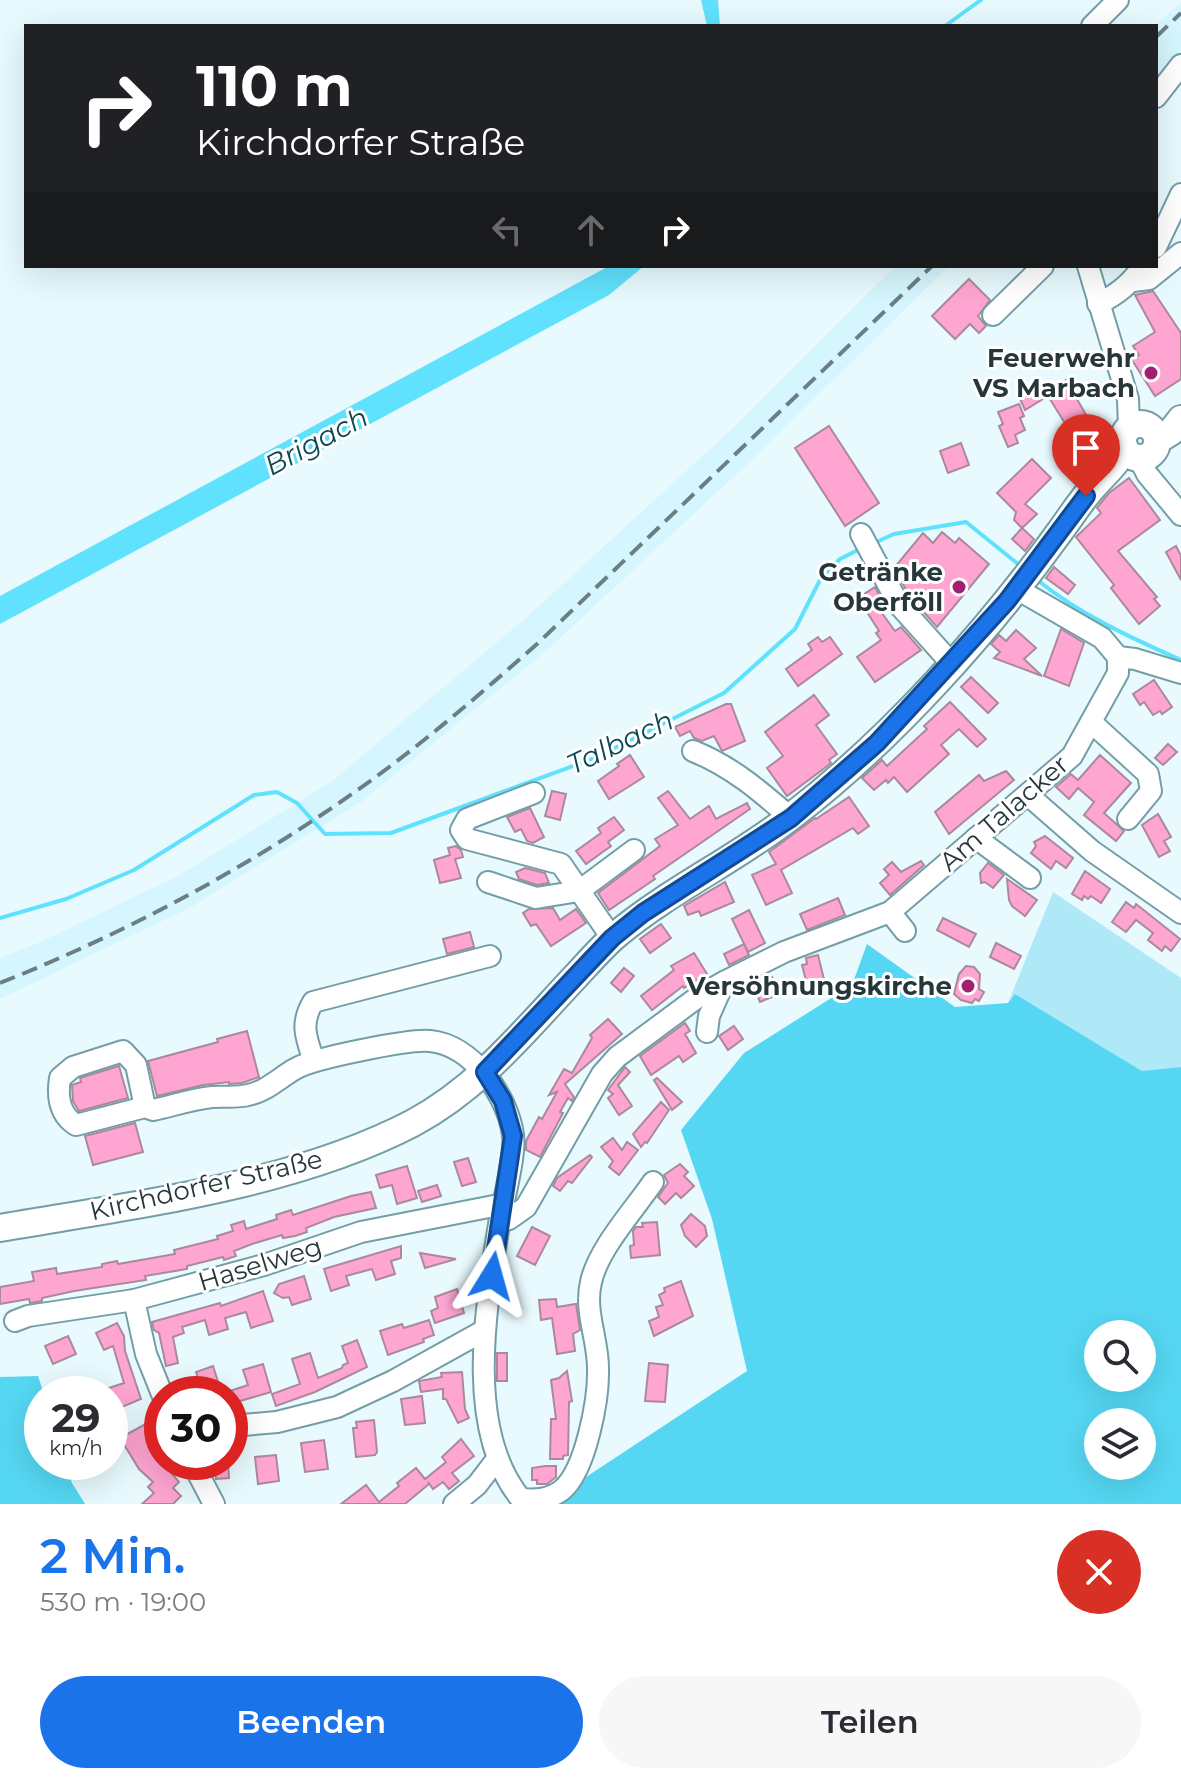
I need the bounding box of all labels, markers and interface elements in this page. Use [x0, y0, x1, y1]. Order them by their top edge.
text: 110 m [196, 52, 353, 120]
icon: right [64, 56, 168, 160]
text: Kirchdorfer Straße [196, 120, 525, 164]
icon: left [485, 208, 529, 252]
icon: ahead [569, 208, 613, 252]
icon: right [653, 208, 697, 252]
place label: Feuerwehr VS Marbach [972, 342, 1135, 404]
marker: Feuerwehr VS Marbach [1142, 364, 1160, 382]
water label: Brigach [258, 400, 374, 482]
pin [1052, 414, 1120, 496]
icon: arrive [1064, 426, 1108, 470]
place label: Getränke Oberföll [818, 556, 943, 618]
marker: Getränke Oberföll [950, 578, 968, 596]
water label: Talbach [561, 703, 679, 781]
street label: Am Talacker [933, 748, 1075, 878]
place label: Versöhnungskirche [685, 970, 952, 1002]
marker: Versöhnungskirche [959, 977, 977, 995]
street label: Kirchdorfer Straße [87, 1143, 325, 1227]
street label: Haselweg [194, 1230, 326, 1298]
position arrow [450, 1234, 534, 1318]
map controls [1084, 1320, 1156, 1480]
button: search [1084, 1320, 1156, 1392]
speed limit sign: 30 [144, 1376, 248, 1480]
text: 29 [51, 1393, 101, 1442]
button: layers [1084, 1408, 1156, 1480]
text: km/h [49, 1436, 103, 1460]
text: 2 Min. [40, 1527, 186, 1585]
button: close [1057, 1530, 1141, 1614]
text: 530 m · 19:00 [40, 1586, 206, 1618]
button: Beenden [40, 1676, 583, 1768]
button: Teilen [599, 1676, 1141, 1768]

